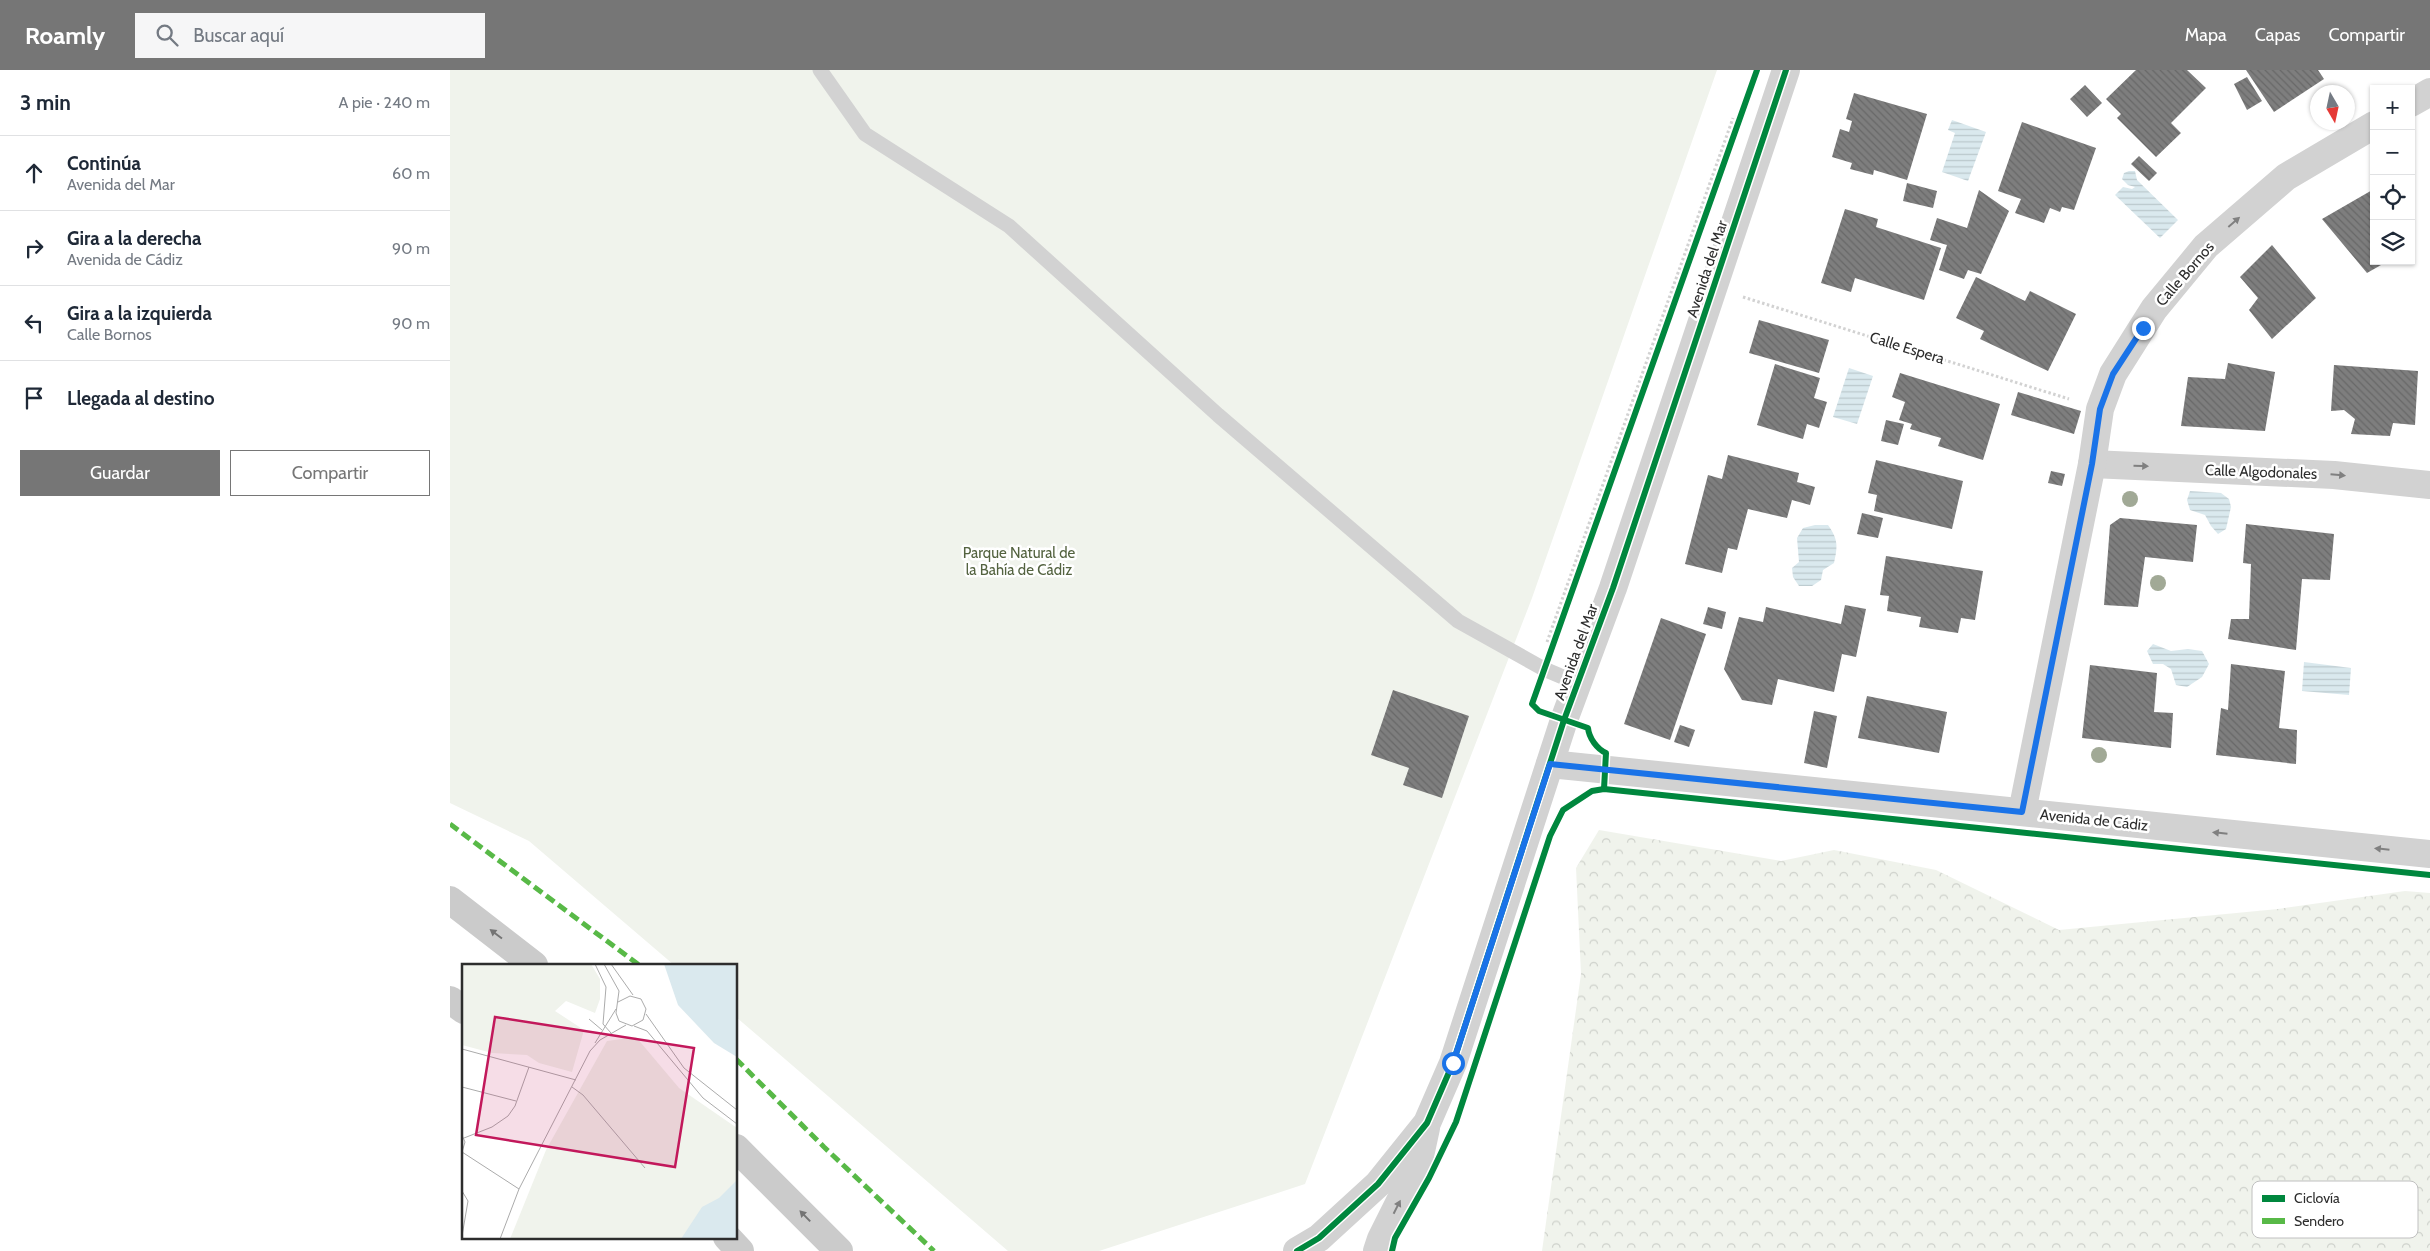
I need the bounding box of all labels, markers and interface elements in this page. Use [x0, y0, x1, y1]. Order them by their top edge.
search box [135, 13, 485, 58]
text: Roamly [25, 21, 105, 50]
icon: search [153, 21, 181, 49]
text: Buscar aquí [193, 24, 284, 47]
text: Mapa [2185, 24, 2227, 46]
text: Capas [2255, 24, 2301, 46]
text: Compartir [2329, 24, 2405, 46]
north arrow [2310, 85, 2355, 130]
map controls [2370, 85, 2415, 265]
button: + [2370, 85, 2415, 130]
text: 3 min [20, 90, 71, 115]
text: A pie · 240 m [339, 93, 430, 112]
button: − [2370, 130, 2415, 175]
text: Continúa [67, 152, 141, 175]
icon: ahead [20, 159, 48, 187]
text: 60 m [392, 164, 430, 183]
text: Avenida del Mar [67, 175, 175, 194]
button: locate [2370, 175, 2415, 220]
one-way arrow [2228, 216, 2240, 228]
street label: Avenida del Mar [1683, 218, 1731, 320]
button: layers [2370, 220, 2415, 265]
text: Gira a la derecha [67, 227, 202, 250]
icon: right [20, 234, 48, 262]
street label: Calle Bornos [2152, 238, 2218, 310]
text: 90 m [392, 239, 430, 258]
text: Avenida de Cádiz [67, 250, 183, 269]
text: Gira a la izquierda [67, 302, 212, 325]
icon: left [20, 309, 48, 337]
text: 90 m [392, 314, 430, 333]
route end [2132, 317, 2155, 340]
text: Calle Bornos [67, 325, 152, 344]
street label: Calle Espera [1868, 328, 1947, 368]
icon: arrive [20, 384, 48, 412]
text: Llegada al destino [67, 387, 214, 410]
button: Guardar [20, 450, 220, 496]
button: Compartir [230, 450, 430, 496]
street label: Calle Algodonales [2205, 461, 2317, 483]
one-way arrow [2133, 463, 2149, 471]
one-way arrow [2330, 471, 2346, 479]
park label: Parque Natural de la Bahía de Cádiz [963, 544, 1076, 579]
street label: Avenida del Mar [1550, 601, 1602, 703]
street label: Avenida de Cádiz [2039, 805, 2149, 835]
one-way arrow [2212, 828, 2228, 836]
one-way arrow [2373, 845, 2389, 853]
one-way arrow [489, 929, 503, 939]
inset map [462, 964, 738, 1238]
route start [1442, 1052, 1465, 1075]
legend [2252, 1181, 2418, 1238]
text: Ciclovía [2294, 1189, 2340, 1207]
one-way arrow [1393, 1200, 1401, 1214]
one-way arrow [799, 1210, 811, 1222]
text: Sendero [2294, 1212, 2344, 1230]

